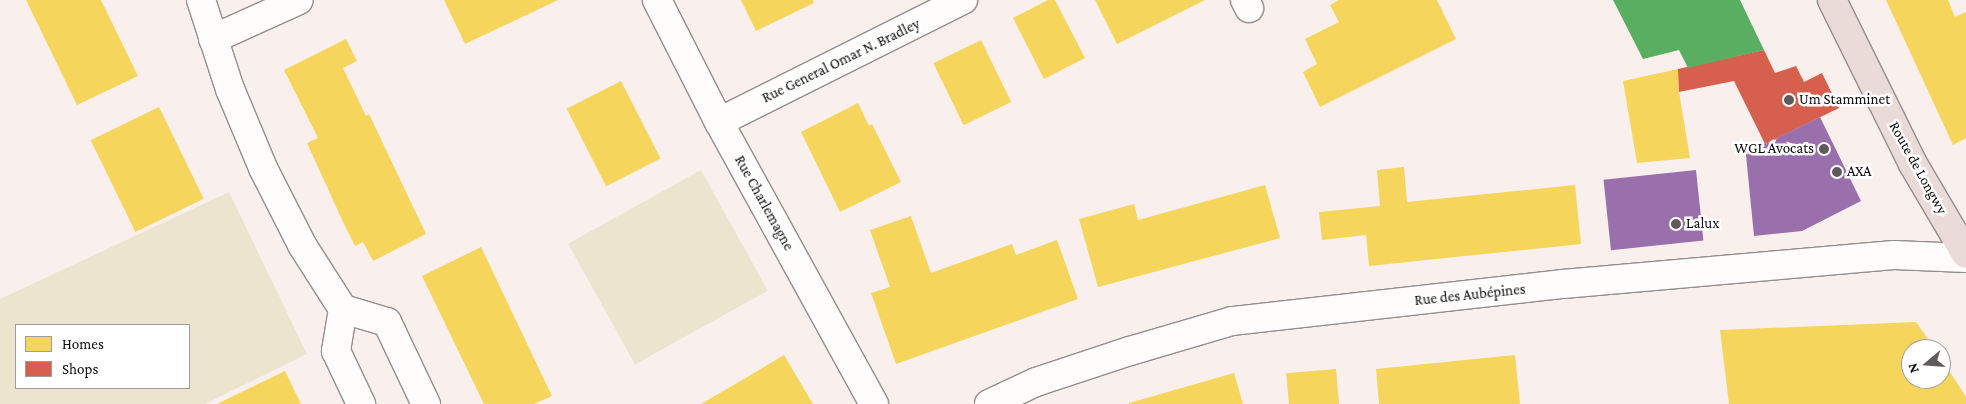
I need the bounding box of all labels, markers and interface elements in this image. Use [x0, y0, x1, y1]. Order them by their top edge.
street label: Rue General Omar N. Bradley [759, 15, 923, 107]
place label: Um Stamminet [1799, 91, 1890, 109]
marker: Um Stamminet [1783, 94, 1795, 106]
street label: Route de Longwy [1885, 118, 1951, 218]
place label: WGL Avocats [1734, 140, 1814, 158]
marker: WGL Avocats [1818, 143, 1830, 155]
street label: Rue Charlemagne [730, 152, 798, 254]
place label: AXA [1847, 163, 1872, 181]
marker: AXA [1831, 166, 1843, 178]
place label: Lalux [1686, 215, 1719, 233]
marker: Lalux [1670, 218, 1682, 230]
street label: Rue des Aubépines [1414, 280, 1526, 310]
legend [15, 324, 190, 389]
text: Homes [62, 336, 104, 352]
north arrow [1901, 339, 1951, 389]
text: Shops [62, 361, 98, 377]
text: N [1904, 361, 1922, 375]

